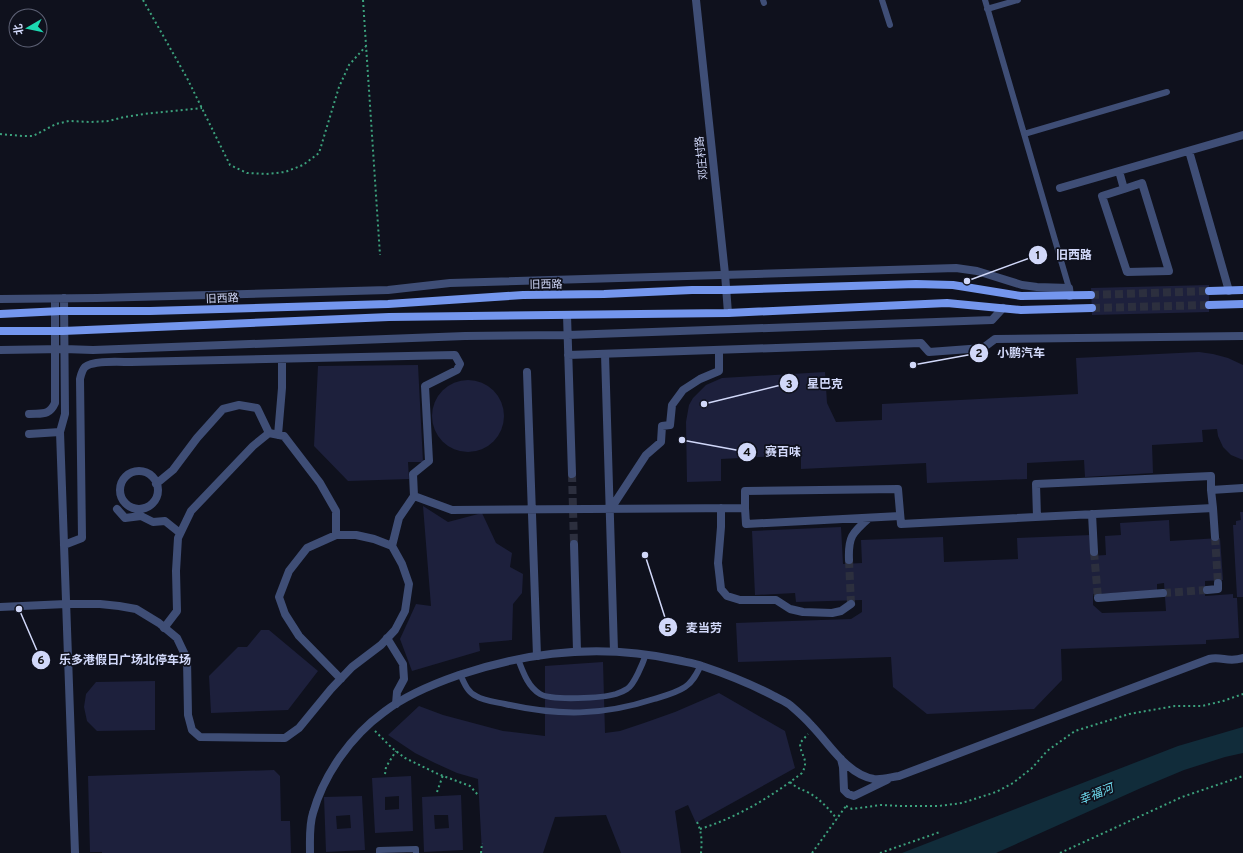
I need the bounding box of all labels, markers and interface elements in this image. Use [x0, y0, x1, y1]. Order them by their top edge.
north arrow [8, 8, 48, 48]
text: 北 [11, 23, 27, 36]
street label: 邓庄村路 [693, 135, 711, 181]
callout: 旧西路 [1028, 243, 1100, 267]
text: 1 [1036, 248, 1040, 264]
text: 旧西路 [1056, 248, 1092, 264]
street label: 旧西路 [529, 278, 563, 292]
street label: 旧西路 [205, 291, 239, 307]
callout: 小鹏汽车 [969, 341, 1053, 365]
text: 2 [975, 346, 983, 362]
text: 小鹏汽车 [997, 346, 1045, 362]
callout: 星巴克 [779, 371, 851, 395]
text: 3 [785, 377, 793, 393]
text: 星巴克 [807, 377, 843, 393]
callout: 赛百味 [737, 440, 809, 464]
text: 4 [743, 445, 751, 461]
text: 赛百味 [765, 445, 801, 461]
callout: 麦当劳 [658, 615, 730, 639]
text: 5 [664, 621, 672, 637]
text: 麦当劳 [686, 621, 722, 637]
callout: 乐多港假日广场北停车场 [31, 648, 199, 672]
text: 6 [37, 653, 45, 669]
text: 乐多港假日广场北停车场 [59, 653, 191, 669]
water label: 幸福河 [1077, 780, 1118, 809]

